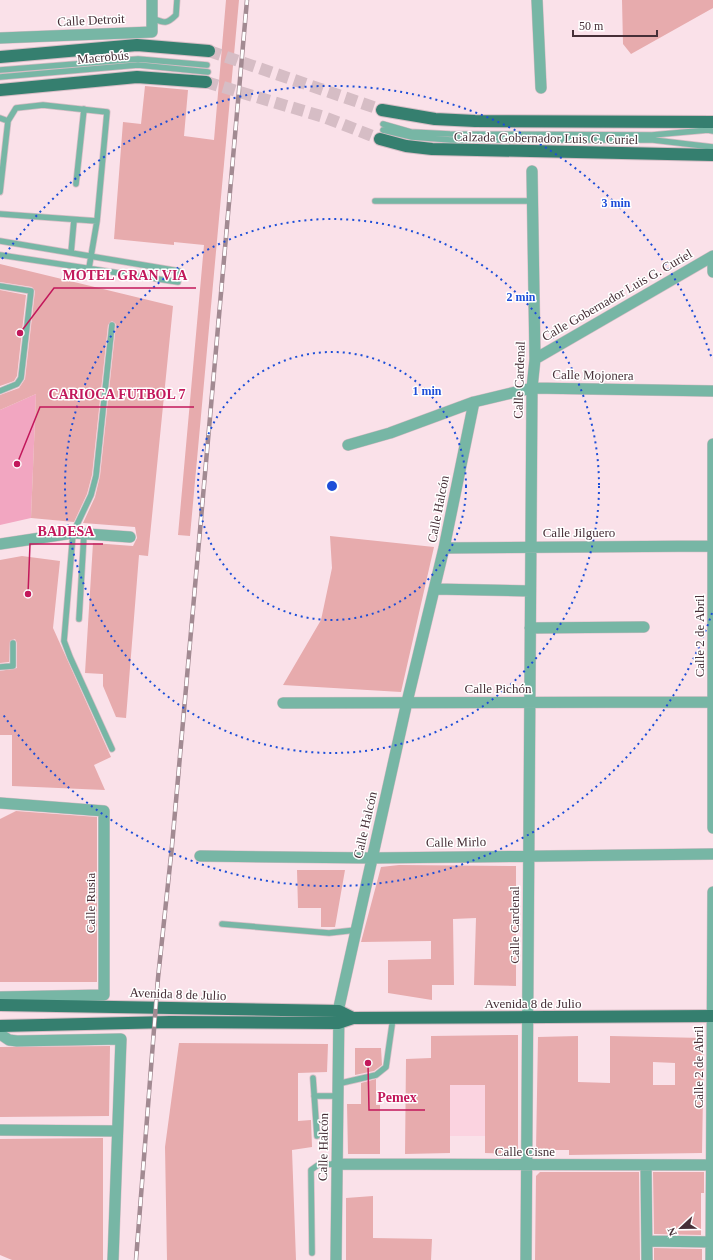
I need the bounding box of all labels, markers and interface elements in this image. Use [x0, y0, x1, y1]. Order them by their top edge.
street label: Calle Detroit [57, 11, 125, 29]
scale bar [573, 12, 657, 38]
text: 50 m [579, 19, 604, 33]
street label: Macrobús [76, 47, 130, 67]
street label: Calzada Gobernador Luis C. Curiel [454, 129, 639, 147]
text: 3 min [601, 196, 631, 210]
street label: Calle Gobernador Luis G. Curiel [539, 246, 695, 344]
callout: MOTEL GRAN VIA [54, 262, 196, 288]
text: MOTEL GRAN VIA [63, 268, 188, 283]
text: 2 min [506, 290, 536, 304]
street label: Calle Cardenal [510, 341, 528, 419]
street label: Calle Mojonera [552, 367, 634, 383]
callout: CARIOCA FUTBOL 7 [40, 381, 194, 407]
text: 1 min [412, 384, 442, 398]
text: CARIOCA FUTBOL 7 [49, 387, 185, 402]
street label: Calle Halcón [424, 474, 452, 544]
centre of rings [325, 479, 339, 493]
callout: BADESA [30, 518, 103, 544]
text: BADESA [38, 524, 95, 539]
street label: Calle Jilguero [543, 525, 615, 540]
street label: Calle 2 de Abril [692, 594, 707, 677]
street label: Calle Pichón [465, 681, 532, 696]
street label: Calle Halcón [350, 790, 380, 860]
street label: Calle Mirlo [426, 834, 486, 850]
street label: Calle Rusia [83, 873, 98, 933]
street label: Calle Cardenal [507, 886, 522, 964]
street label: Avenida 8 de Julio [129, 985, 227, 1003]
street label: Avenida 8 de Julio [485, 996, 581, 1011]
street label: Calle 2 de Abril [691, 1025, 706, 1108]
callout: Pemex [369, 1084, 425, 1110]
text: Pemex [377, 1090, 417, 1105]
street label: Calle Halcón [315, 1112, 331, 1181]
street label: Calle Cisne [495, 1144, 555, 1159]
north arrow [661, 1208, 701, 1248]
text: N [665, 1226, 679, 1238]

